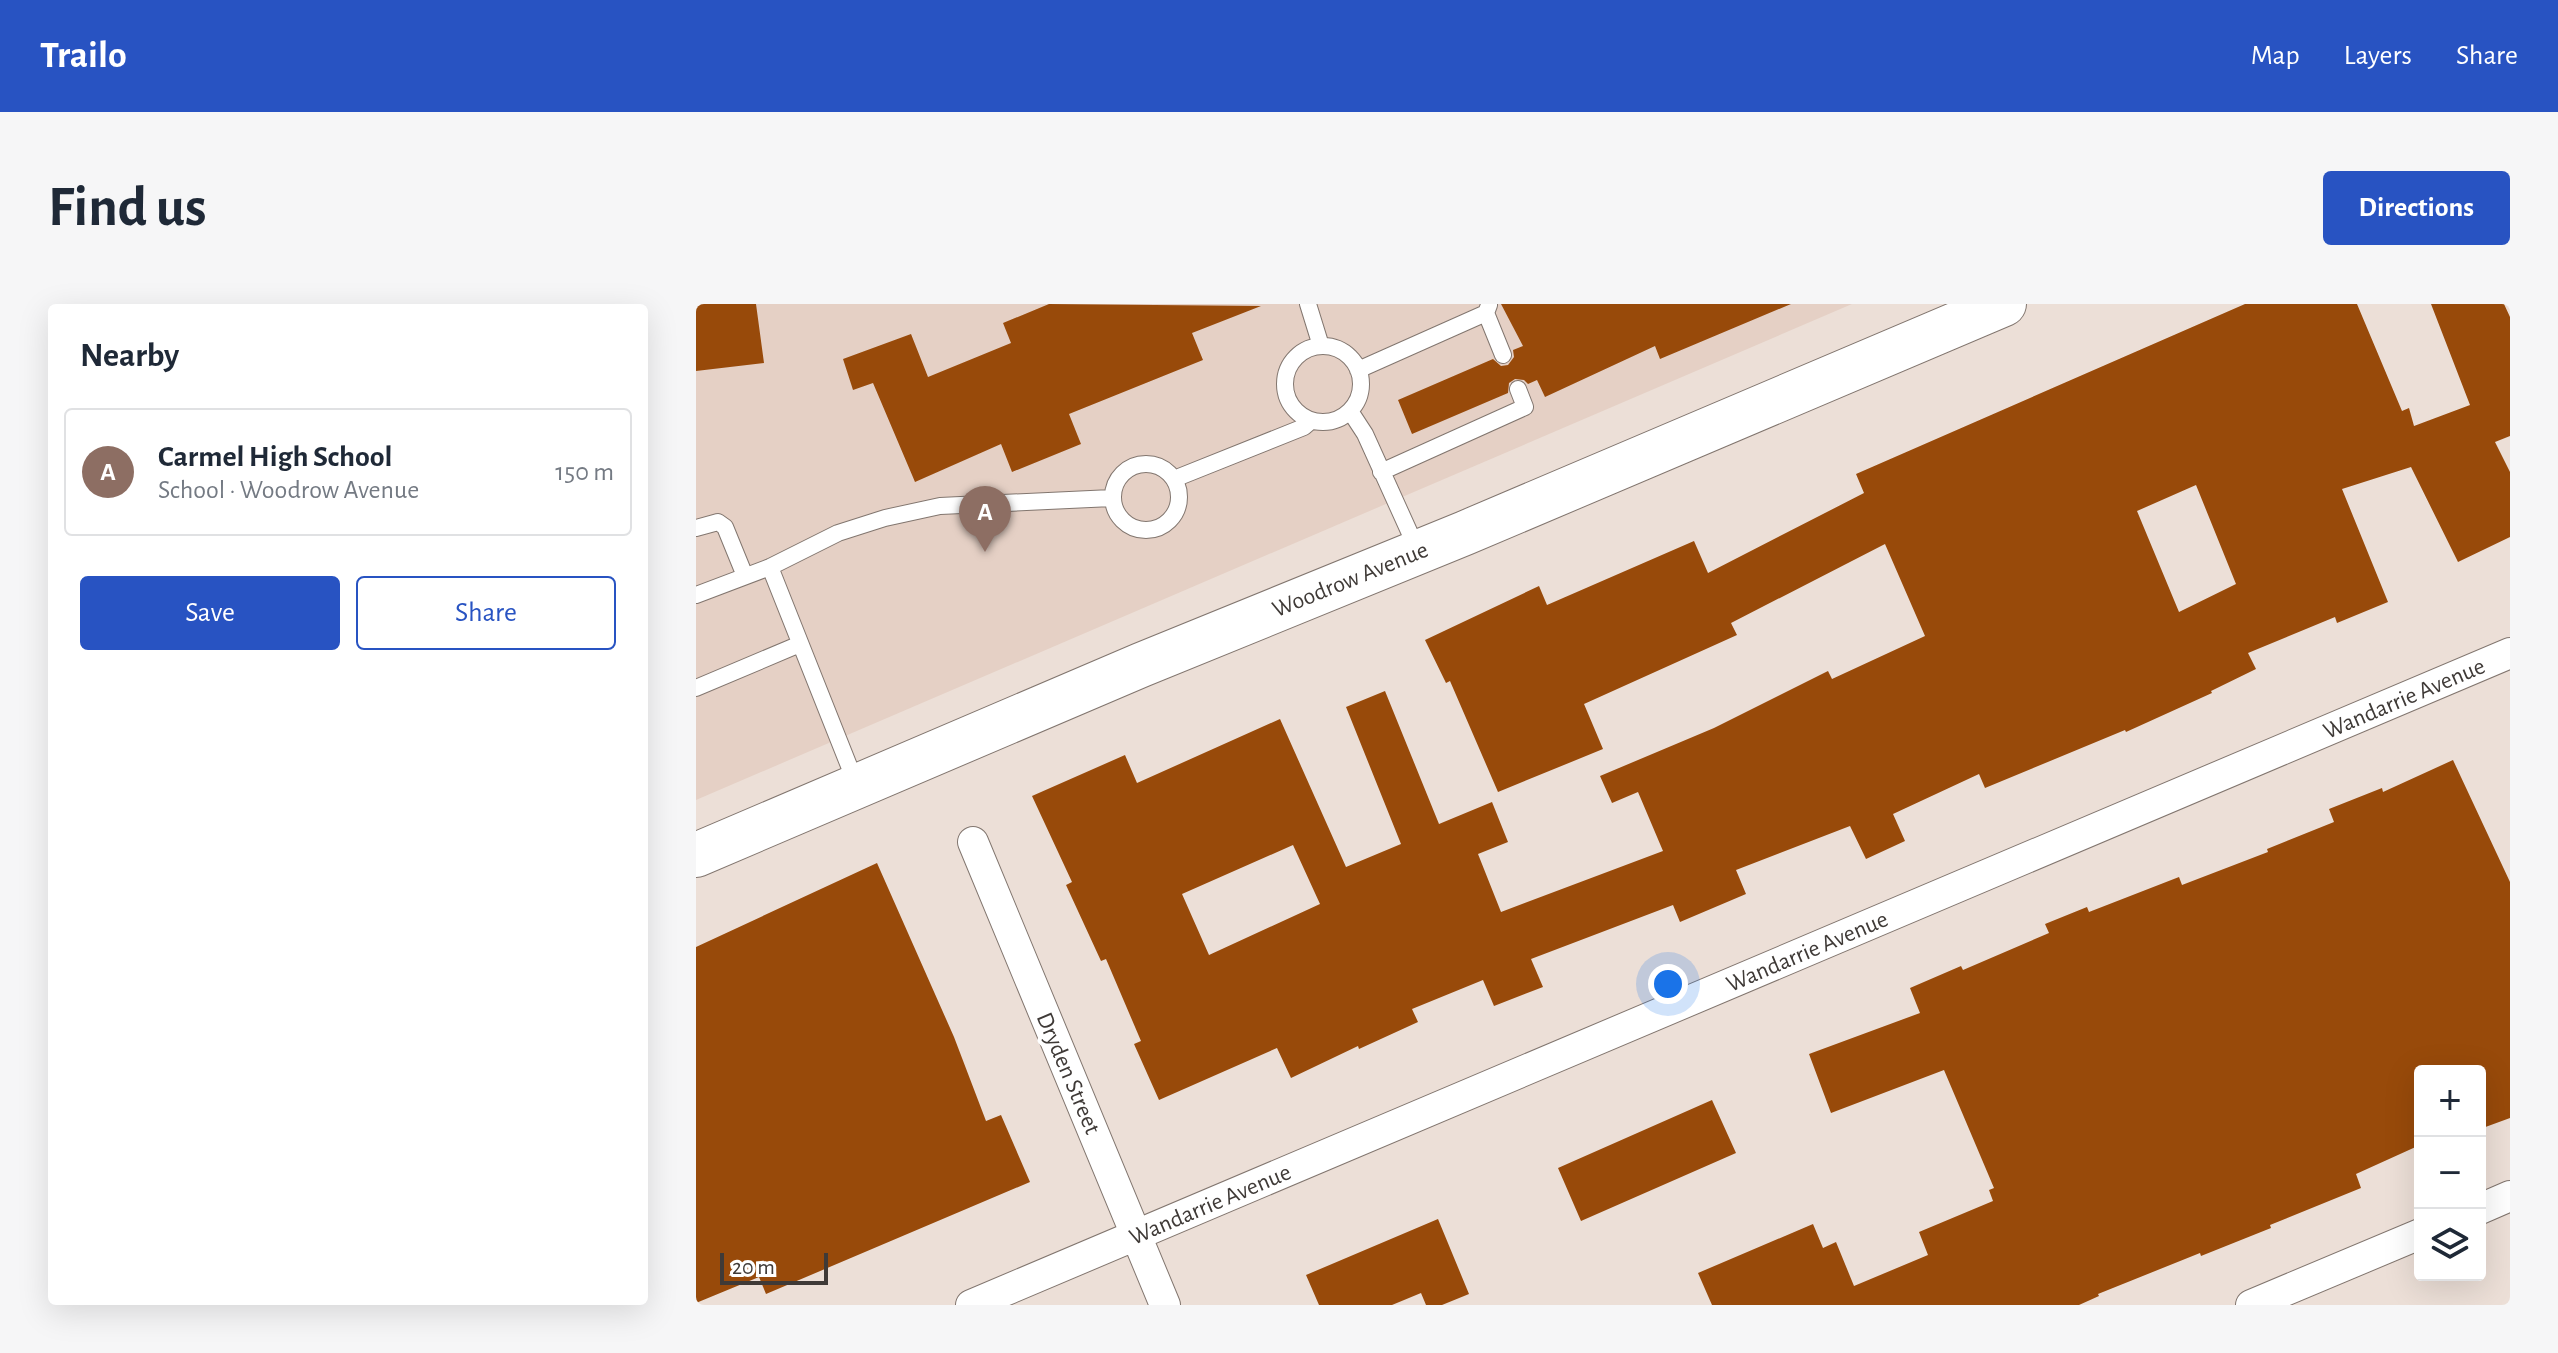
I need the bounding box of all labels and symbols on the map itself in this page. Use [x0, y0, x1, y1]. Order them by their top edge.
pin: A [959, 486, 1011, 552]
street label: Woodrow Avenue [1269, 538, 1432, 622]
street label: Wandarrie Avenue [2320, 654, 2489, 744]
street label: Wandarrie Avenue [1723, 907, 1892, 997]
your location [1648, 964, 1688, 1004]
street label: Dryden Street [1032, 1009, 1105, 1138]
street label: Wandarrie Avenue [1126, 1160, 1295, 1250]
scale bar [720, 1249, 828, 1285]

